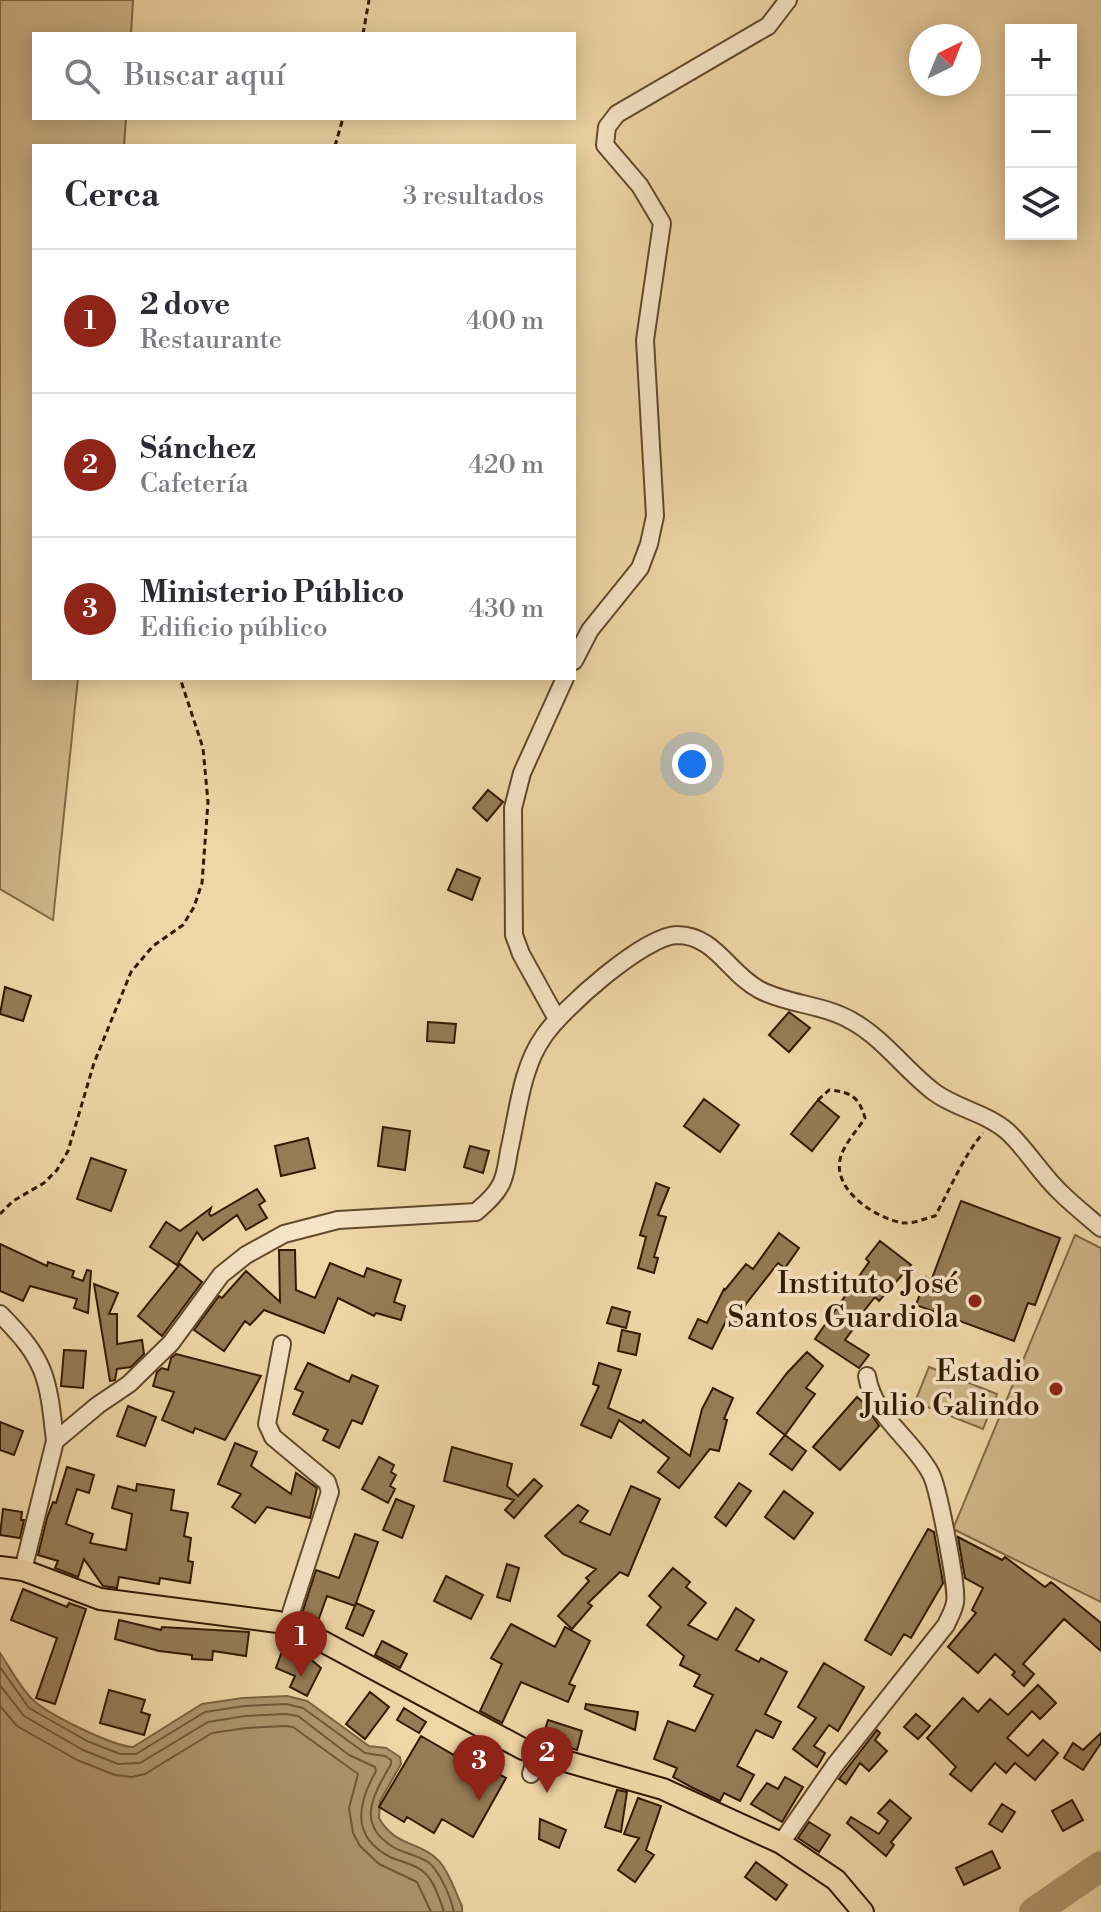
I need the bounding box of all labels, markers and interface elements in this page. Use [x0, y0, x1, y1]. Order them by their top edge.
north arrow [909, 24, 981, 96]
map controls [1005, 24, 1077, 240]
button: + [1005, 24, 1077, 96]
search box [32, 32, 576, 120]
icon: search [60, 54, 104, 98]
text: Buscar aquí [124, 57, 286, 95]
button: − [1005, 96, 1077, 168]
button: layers [1005, 168, 1077, 240]
text: Cerca [64, 175, 159, 217]
text: 3 resultados [403, 180, 544, 212]
text: 2 dove [140, 286, 230, 324]
text: 1 [84, 305, 96, 337]
text: 400 m [466, 305, 544, 337]
text: Restaurante [140, 324, 282, 356]
text: Sánchez [140, 430, 256, 468]
text: 2 [82, 449, 98, 481]
text: 420 m [468, 449, 544, 481]
text: Cafetería [140, 468, 249, 500]
text: Ministerio Público [140, 574, 404, 612]
text: 3 [82, 593, 98, 625]
text: 430 m [469, 593, 544, 625]
text: Edificio público [140, 612, 328, 644]
your location [672, 744, 712, 784]
place label: Instituto José Santos Guardiola [727, 1265, 960, 1337]
marker: Instituto José Santos Guardiola [966, 1292, 984, 1310]
place label: Estadio Julio Galindo [859, 1353, 1040, 1425]
marker: Estadio Julio Galindo [1047, 1380, 1065, 1398]
pin: 1 [275, 1611, 327, 1677]
pin: 2 [521, 1727, 573, 1793]
pin: 3 [453, 1735, 505, 1801]

